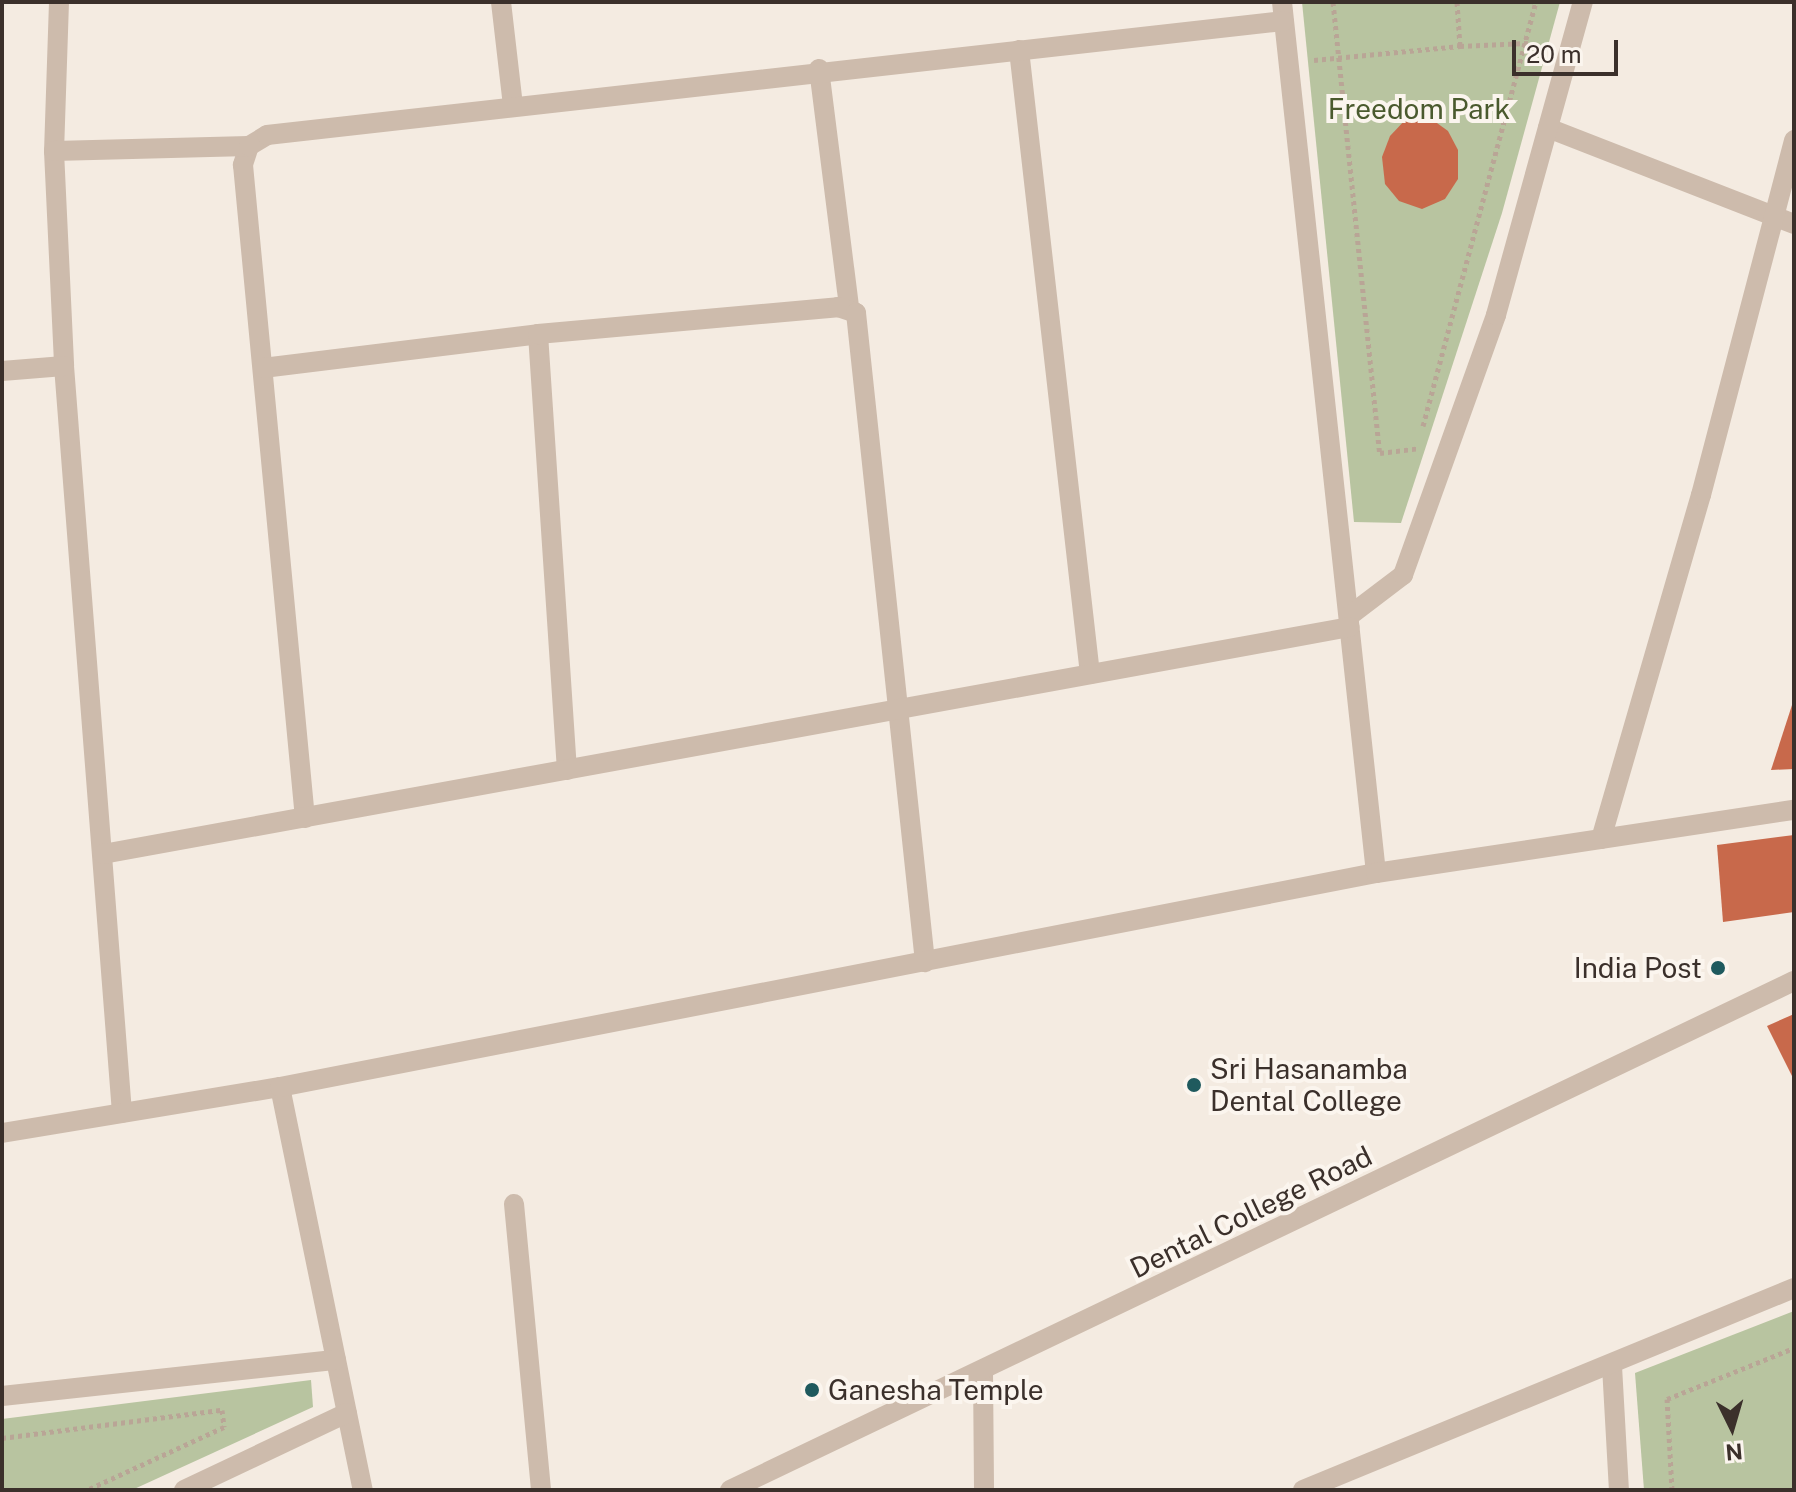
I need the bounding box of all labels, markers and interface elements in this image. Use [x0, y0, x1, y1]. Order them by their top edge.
scale bar [1516, 24, 1622, 74]
text: 20 m [1526, 40, 1582, 68]
park label: Freedom Park [1328, 92, 1510, 126]
place label: India Post [1574, 951, 1702, 985]
marker: India Post [1709, 959, 1727, 977]
place label: Sri Hasanamba Dental College [1210, 1052, 1408, 1118]
marker: Sri Hasanamba Dental College [1185, 1076, 1203, 1094]
street label: Dental College Road [1125, 1139, 1377, 1285]
place label: Ganesha Temple [828, 1373, 1044, 1407]
marker: Ganesha Temple [803, 1381, 821, 1399]
north arrow [1692, 1388, 1772, 1468]
text: N [1724, 1438, 1744, 1466]

